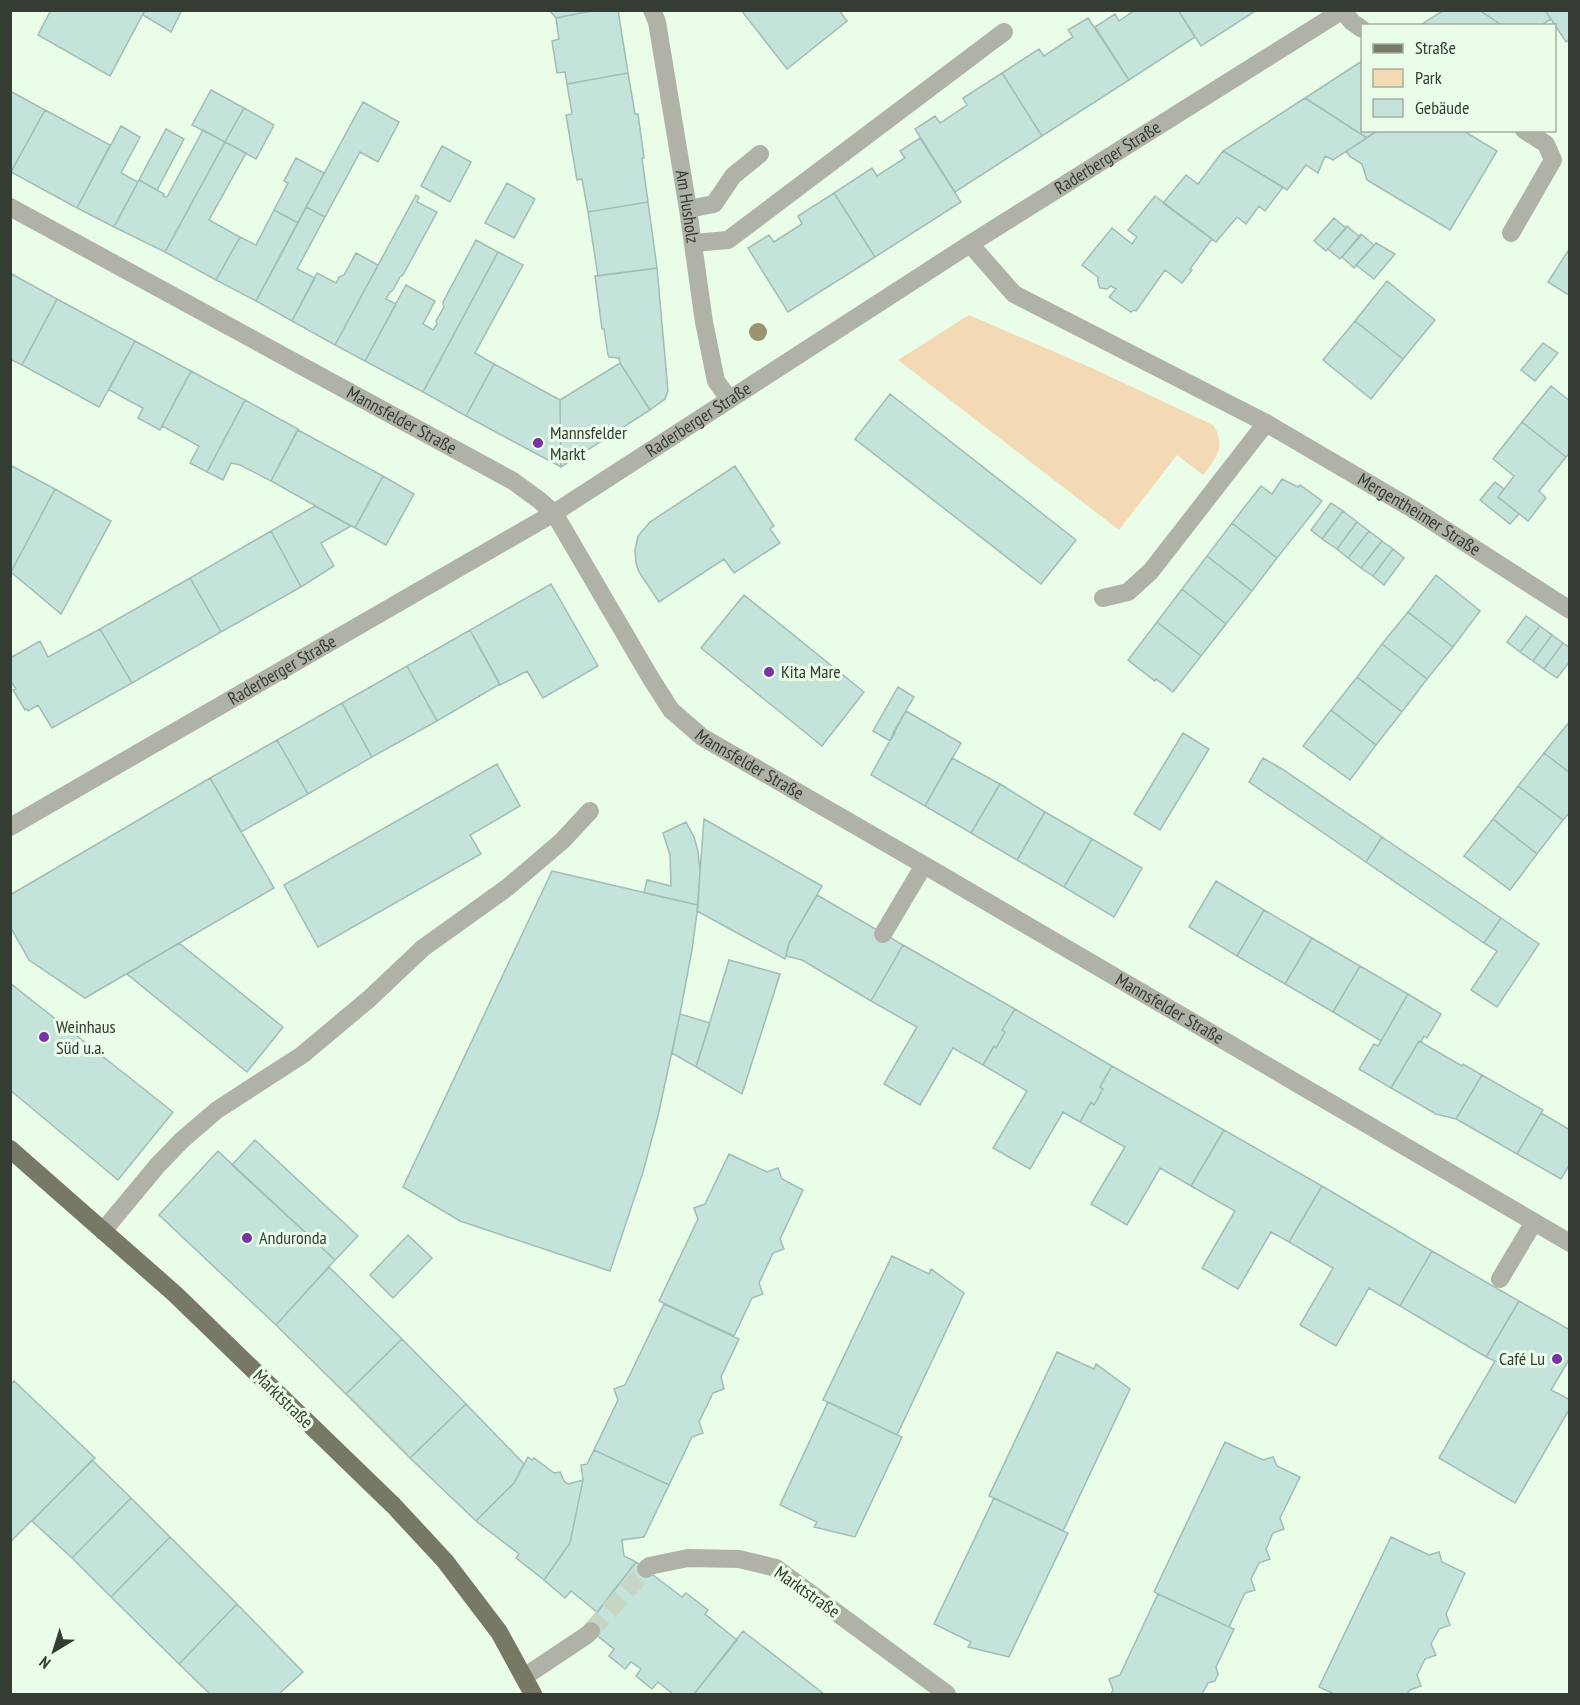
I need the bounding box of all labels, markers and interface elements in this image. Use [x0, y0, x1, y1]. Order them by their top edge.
legend [1361, 24, 1556, 132]
text: Straße [1415, 36, 1456, 59]
text: Park [1415, 66, 1442, 89]
text: Gebäude [1415, 96, 1469, 119]
street label: Raderberger Straße [1050, 115, 1165, 199]
street label: Am Husholz [671, 168, 705, 245]
street label: Raderberger Straße [641, 377, 755, 462]
street label: Mannsfelder Straße [343, 381, 461, 459]
place label: Mannsfelder Markt [550, 421, 627, 465]
marker: Mannsfelder Markt [531, 436, 545, 450]
street label: Mergentheimer Straße [1354, 467, 1485, 561]
street label: Raderberger Straße [223, 629, 340, 710]
place label: Kita Mare [781, 660, 841, 683]
marker: Kita Mare [762, 665, 776, 679]
street label: Mannsfelder Straße [690, 724, 808, 804]
street label: Mannsfelder Straße [1112, 968, 1228, 1049]
place label: Weinhaus Süd u.a. [56, 1015, 116, 1059]
marker: Weinhaus Süd u.a. [37, 1030, 51, 1044]
place label: Anduronda [259, 1226, 327, 1249]
marker: Anduronda [240, 1231, 254, 1245]
place label: Café Lu [1499, 1347, 1545, 1370]
marker: Café Lu [1550, 1352, 1564, 1366]
street label: Marktstraße [248, 1364, 318, 1433]
street label: Marktstraße [770, 1561, 845, 1622]
north arrow [24, 1621, 84, 1681]
text: N [35, 1652, 54, 1673]

